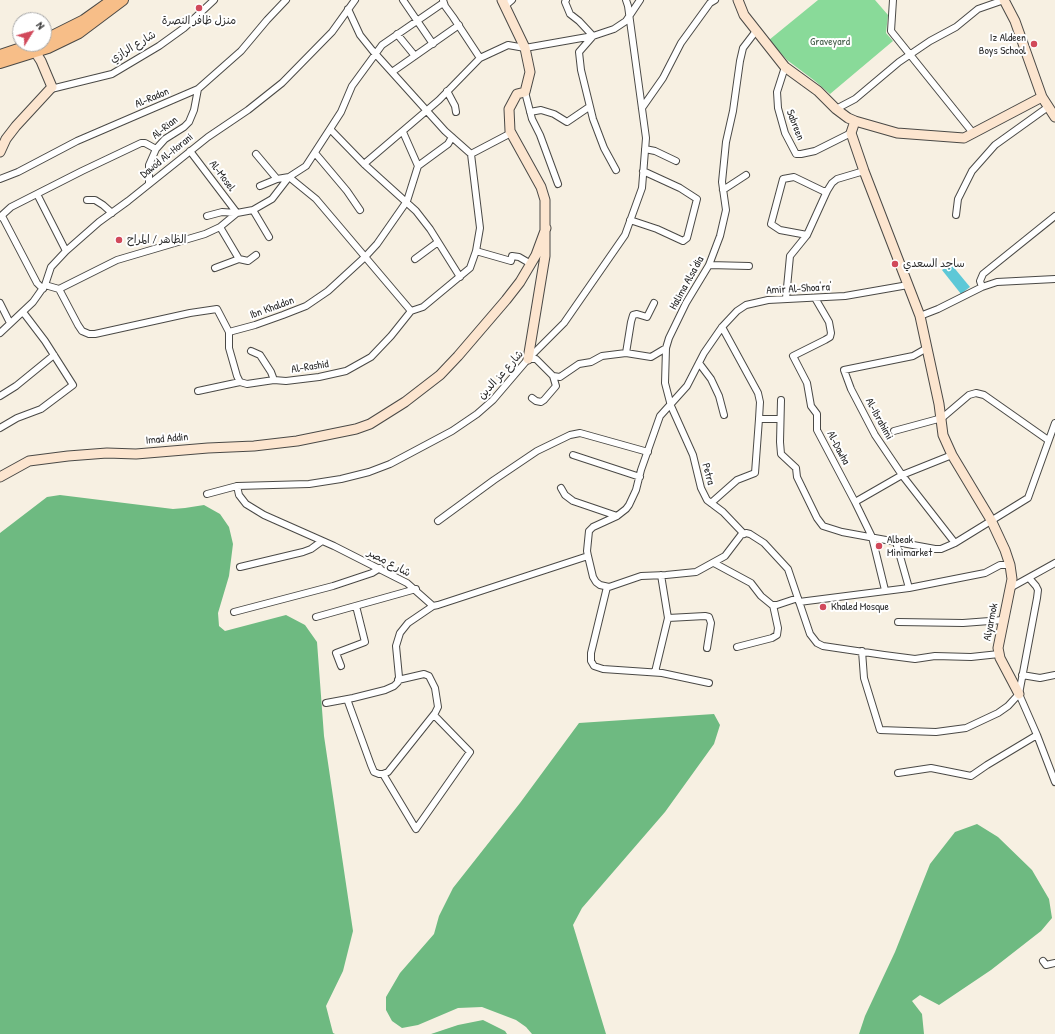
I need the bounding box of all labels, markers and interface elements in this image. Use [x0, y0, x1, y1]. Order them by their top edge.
marker: منزل ظافر النصرة [194, 3, 204, 13]
north arrow [12, 12, 52, 52]
place label: منزل ظافر النصرة [162, 14, 236, 28]
text: N [33, 19, 48, 32]
street label: شارع الرازي [108, 28, 158, 66]
place label: Iz Aldeen Boys School [979, 31, 1026, 57]
park label: Graveyard [810, 35, 850, 49]
marker: Iz Aldeen Boys School [1029, 39, 1039, 49]
street label: Al-Radon [133, 85, 171, 111]
street label: Sabreen [783, 108, 807, 142]
street label: Al-Rian [149, 114, 181, 142]
street label: Dawod Al-Horani [138, 131, 196, 181]
street label: Al-Mosel [206, 158, 238, 194]
place label: الظاهر / المراح [127, 233, 186, 247]
marker: الظاهر / المراح [114, 235, 124, 245]
street label: Halima Alsa'dia [667, 254, 707, 312]
place label: ساجد السعدي [903, 257, 965, 271]
marker: ساجد السعدي [890, 259, 900, 269]
street label: Amir Al-Shoa'ra' [766, 281, 832, 297]
street label: Ibn Khaldon [248, 294, 296, 322]
street label: شارع عز الدين [475, 348, 527, 402]
street label: Al-Rashid [290, 358, 330, 376]
street label: Al-Ibrahimi [862, 396, 896, 442]
street label: Al-Dawha [824, 429, 852, 467]
street label: Imad Addin [145, 431, 189, 447]
street label: Petra [699, 462, 717, 486]
place label: Albeak Minimarket [887, 533, 932, 559]
marker: Albeak Minimarket [874, 541, 884, 551]
street label: شارع مصر [365, 546, 413, 580]
place label: Khaled Mosque [831, 600, 889, 614]
marker: Khaled Mosque [818, 602, 828, 612]
street label: Alyarmok [981, 602, 1001, 642]

